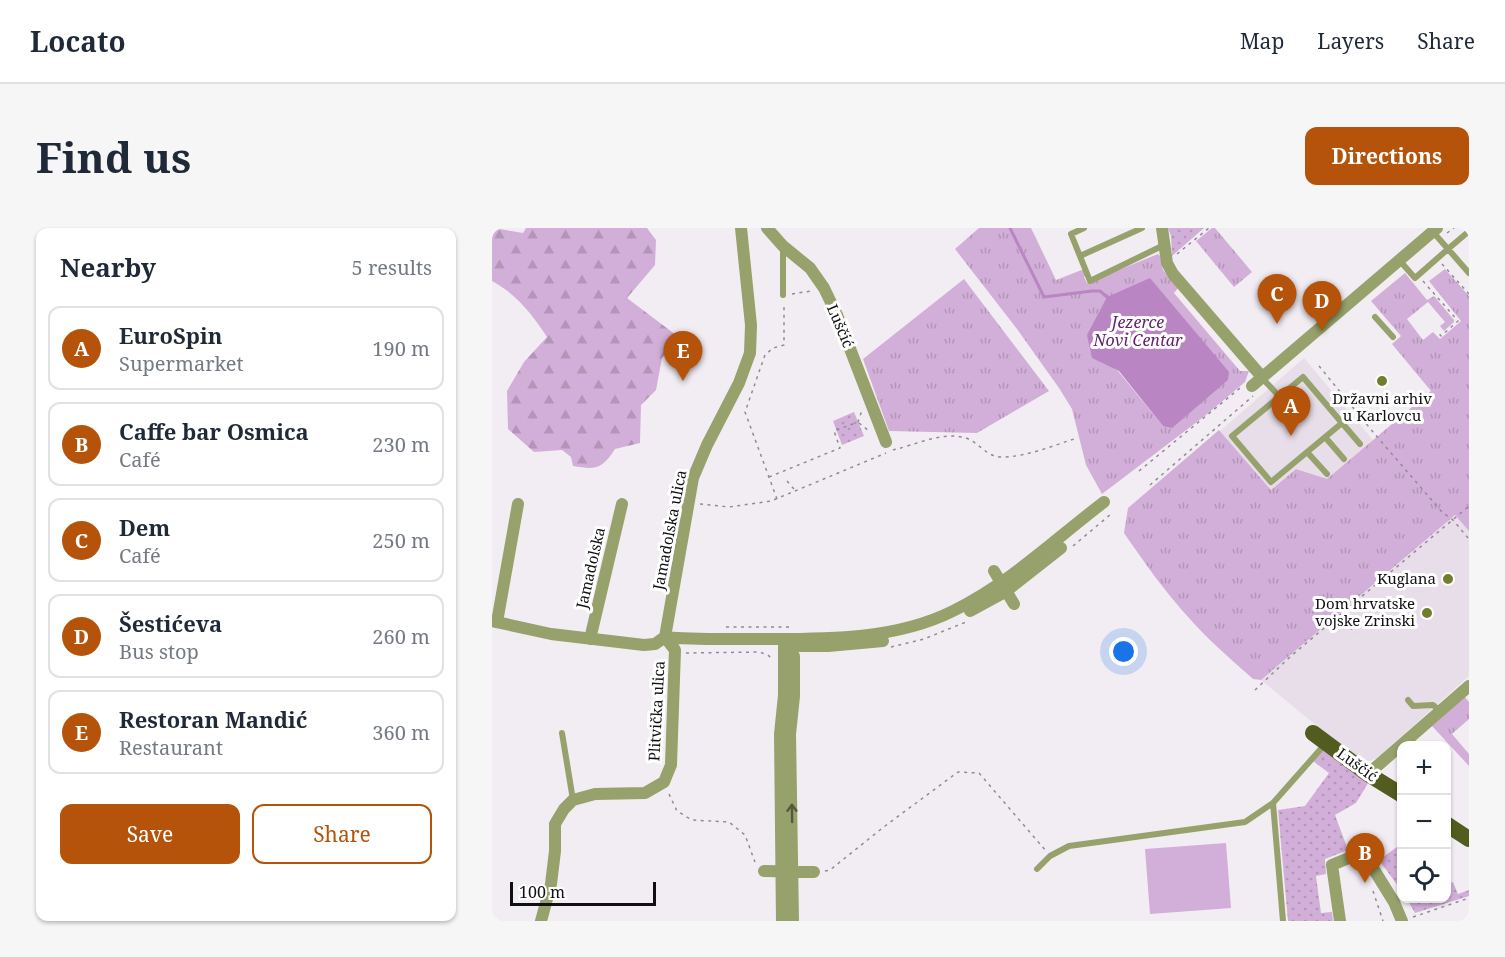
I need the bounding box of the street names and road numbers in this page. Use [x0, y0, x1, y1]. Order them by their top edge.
street label: Luščić [823, 301, 859, 350]
street label: Jamadolska ulica [647, 468, 690, 592]
street label: Jamadolska [571, 525, 609, 611]
street label: Plitvička ulica [643, 660, 669, 762]
street label: Luščić [1333, 743, 1382, 786]

